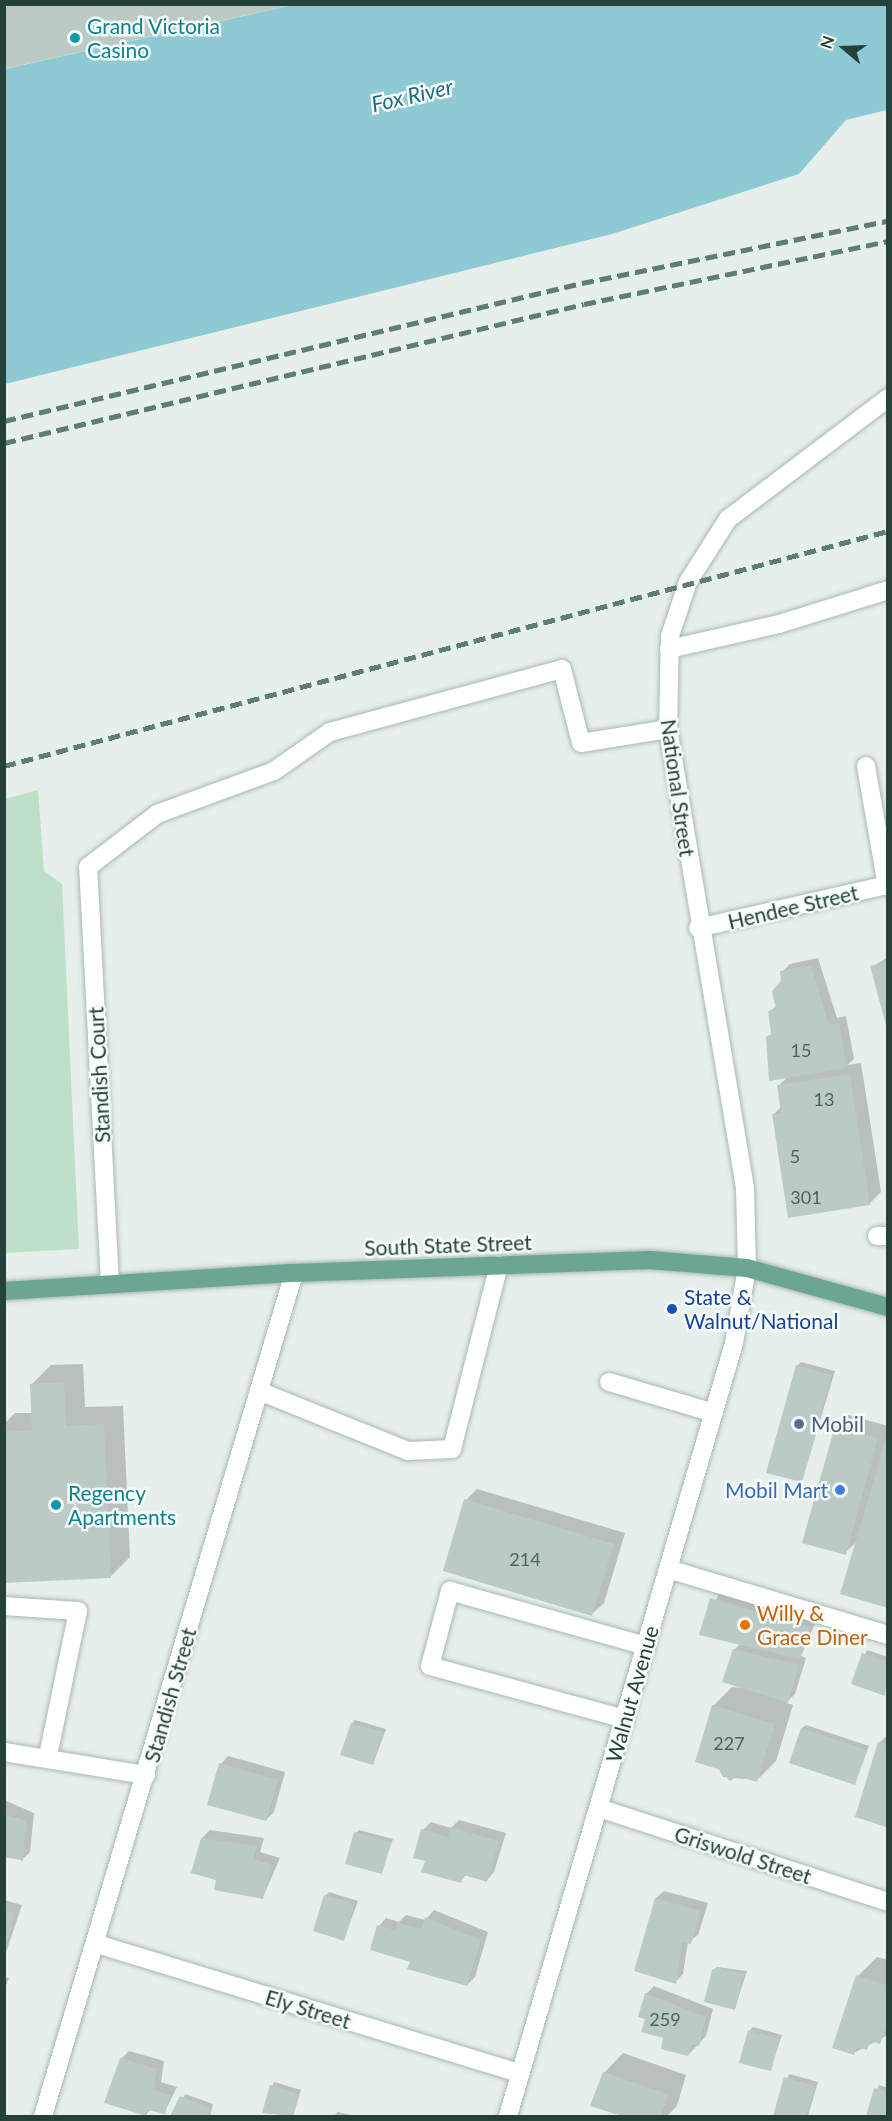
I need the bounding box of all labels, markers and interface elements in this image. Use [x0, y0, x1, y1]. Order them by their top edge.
place label: Grand Victoria Casino [87, 13, 221, 63]
north arrow [814, 18, 874, 78]
marker: Grand Victoria Casino [68, 31, 82, 45]
text: N [816, 33, 837, 51]
water label: Fox River [369, 73, 455, 117]
street label: National Street [656, 718, 700, 858]
street label: Hendee Street [725, 880, 861, 934]
street label: Standish Court [83, 1006, 115, 1144]
house number: 15 [791, 1039, 811, 1061]
house number: 13 [814, 1088, 834, 1110]
house number: 5 [790, 1145, 800, 1167]
house number: 301 [790, 1186, 822, 1208]
street label: South State Street [364, 1229, 532, 1261]
place label: State & Walnut/National [684, 1284, 838, 1334]
marker: State & Walnut/National [665, 1302, 679, 1316]
place label: Mobil [811, 1411, 864, 1437]
marker: Mobil [792, 1417, 806, 1431]
place label: Mobil Mart [725, 1477, 828, 1503]
place label: Regency Apartments [68, 1480, 176, 1530]
marker: Mobil Mart [833, 1483, 847, 1497]
marker: Regency Apartments [49, 1498, 63, 1512]
house number: 214 [509, 1548, 541, 1570]
place label: Willy & Grace Diner [757, 1600, 868, 1650]
marker: Willy & Grace Diner [738, 1618, 752, 1632]
street label: Walnut Avenue [600, 1622, 664, 1766]
street label: Standish Street [139, 1625, 201, 1765]
house number: 227 [713, 1732, 745, 1754]
street label: Griswold Street [671, 1821, 815, 1889]
street label: Ely Street [262, 1984, 354, 2034]
house number: 259 [649, 2008, 681, 2030]

